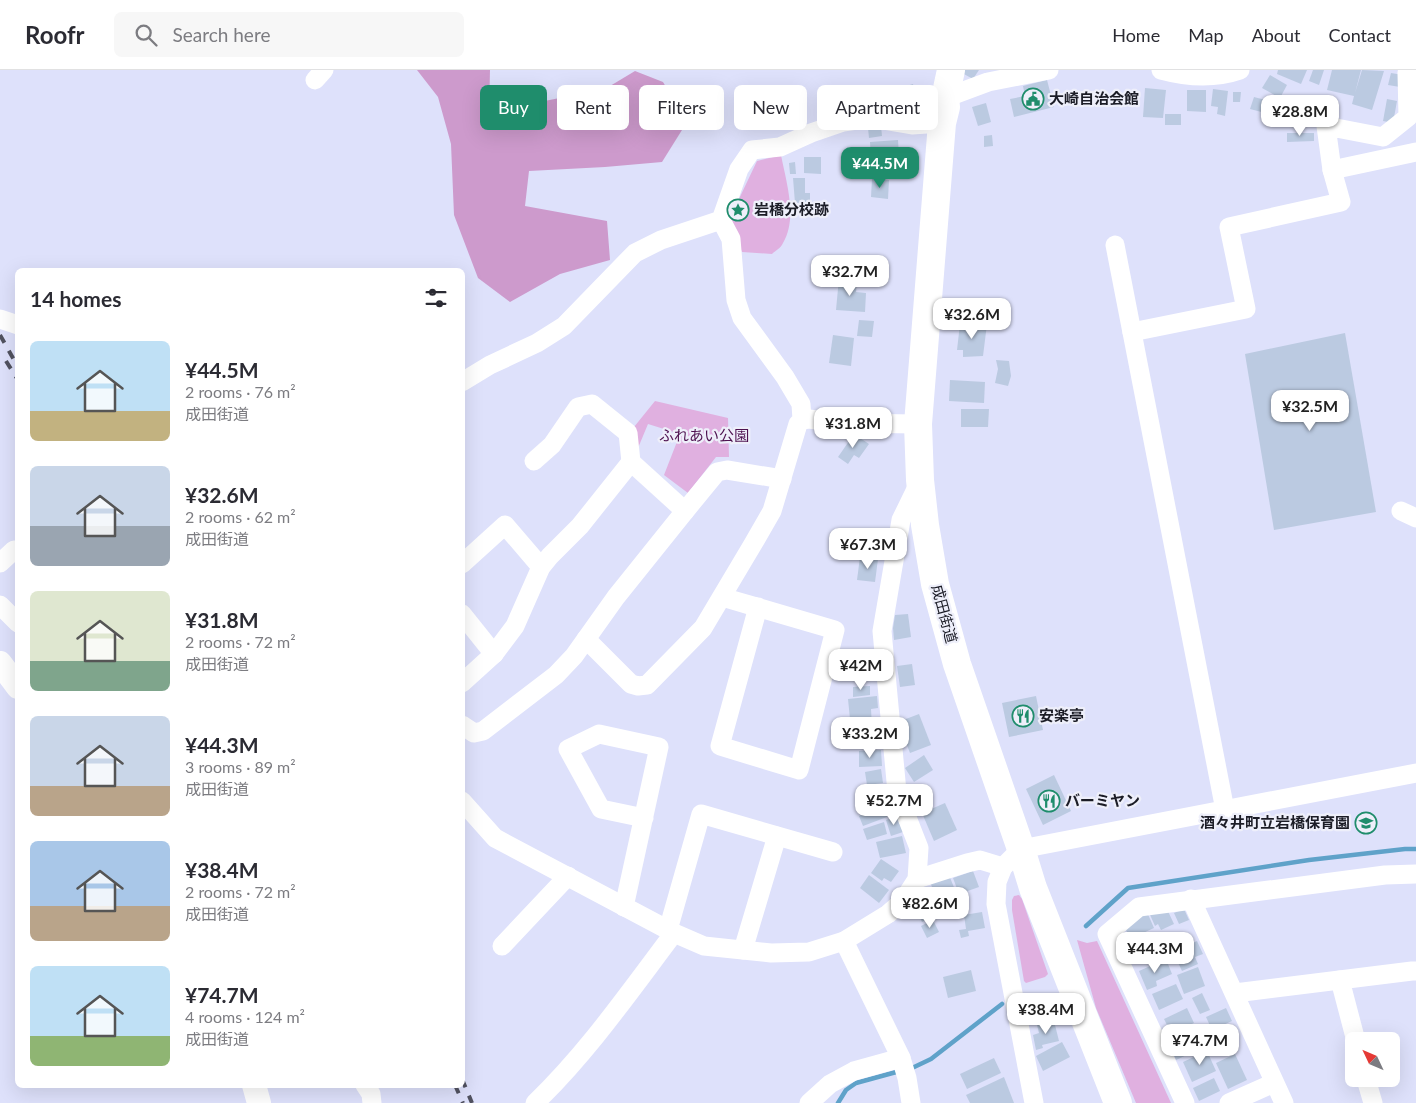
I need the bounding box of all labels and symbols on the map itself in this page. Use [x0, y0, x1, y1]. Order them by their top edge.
public building icon: 大崎自治会館 [1021, 87, 1045, 111]
place label: 大崎自治会館 [1049, 89, 1139, 107]
pin: ¥28.8M [1259, 94, 1341, 137]
pin: ¥44.5M [839, 146, 921, 189]
place icon: 岩橋分校跡 [726, 198, 750, 222]
place label: 岩橋分校跡 [754, 200, 829, 218]
pin: ¥32.7M [809, 254, 891, 297]
pin: ¥32.6M [931, 298, 1013, 340]
pin: ¥32.5M [1269, 390, 1351, 432]
pin: ¥31.8M [812, 406, 894, 449]
park label: ふれあい公園 [659, 426, 749, 444]
pin: ¥67.3M [827, 528, 909, 570]
street label: 成田街道 [929, 582, 961, 645]
pin: ¥42M [831, 648, 891, 691]
restaurant icon: 安楽亭 [1011, 704, 1035, 728]
place label: 安楽亭 [1039, 706, 1084, 724]
pin: ¥33.2M [829, 716, 911, 759]
pin: ¥52.7M [853, 784, 935, 826]
restaurant icon: バーミヤン [1037, 789, 1061, 813]
place label: バーミヤン [1065, 791, 1140, 809]
school or university icon: 酒々井町立岩橋保育園 [1354, 811, 1378, 835]
place label: 酒々井町立岩橋保育園 [1200, 813, 1350, 831]
pin: ¥82.6M [889, 886, 971, 929]
pin: ¥44.3M [1114, 932, 1196, 974]
pin: ¥38.4M [1005, 992, 1087, 1035]
pin: ¥74.7M [1159, 1024, 1241, 1066]
north arrow [1345, 1032, 1400, 1088]

